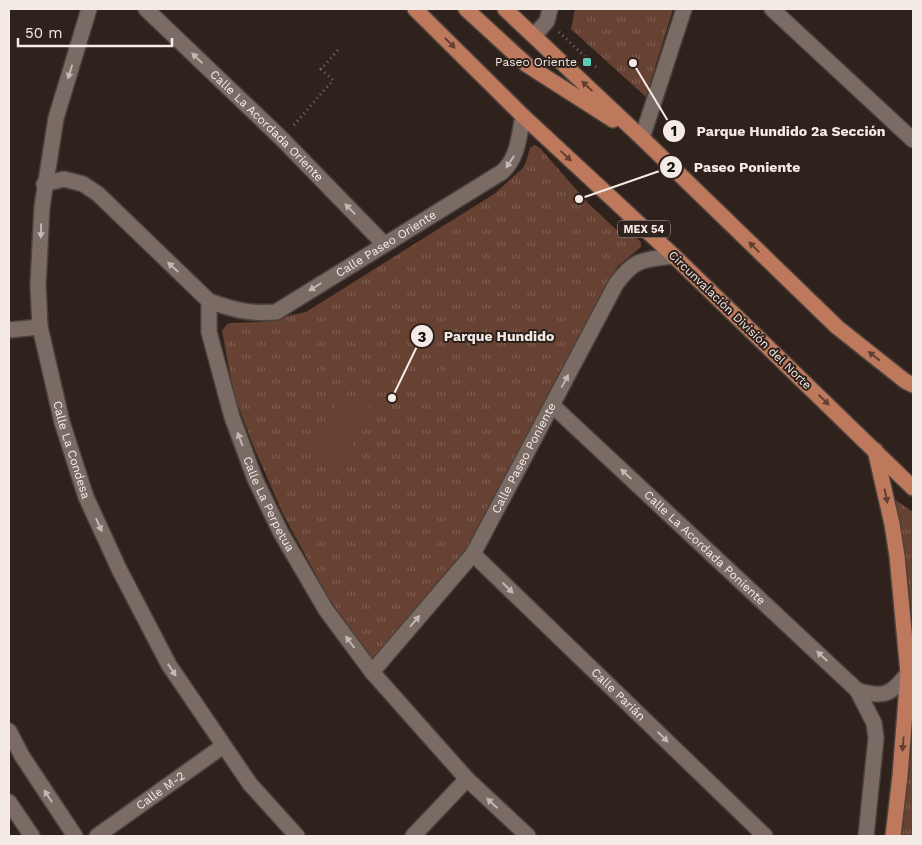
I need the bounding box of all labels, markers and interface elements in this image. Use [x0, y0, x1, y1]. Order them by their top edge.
scale bar [18, 15, 171, 47]
text: 50 m [25, 24, 62, 42]
one-way arrow [443, 37, 455, 49]
one-way arrow [191, 52, 203, 64]
place label: Paseo Oriente [495, 55, 577, 69]
marker: Paseo Oriente [581, 56, 593, 68]
one-way arrow [65, 65, 73, 80]
street label: Calle La Acordada Oriente [207, 67, 326, 184]
one-way arrow [581, 80, 593, 92]
callout: Parque Hundido 2a Sección [661, 116, 895, 145]
text: 1 [671, 122, 677, 140]
text: Parque Hundido 2a Sección [696, 123, 886, 139]
one-way arrow [560, 150, 572, 162]
callout: Paseo Poniente [658, 152, 810, 181]
one-way arrow [505, 155, 514, 169]
text: 2 [667, 158, 676, 176]
text: Paseo Poniente [694, 159, 800, 175]
one-way arrow [344, 203, 356, 215]
street label: Calle Paseo Oriente [333, 207, 439, 280]
road number: MEX 54 [618, 220, 670, 238]
one-way arrow [37, 224, 45, 240]
one-way arrow [749, 241, 761, 253]
street label: Circunvalación División del Norte [666, 248, 814, 392]
one-way arrow [168, 261, 180, 273]
one-way arrow [308, 283, 322, 292]
callout: Parque Hundido [409, 322, 565, 351]
text: 3 [418, 328, 427, 346]
text: Parque Hundido [444, 328, 554, 344]
one-way arrow [868, 351, 881, 362]
one-way arrow [560, 374, 569, 387]
one-way arrow [818, 394, 830, 406]
street label: Calle La Condesa [50, 399, 93, 501]
street label: Calle Paseo Poniente [489, 400, 559, 516]
one-way arrow [236, 431, 243, 446]
street label: Calle La Perpetua [240, 454, 297, 554]
one-way arrow [620, 468, 632, 480]
street label: Calle La Acordada Poniente [641, 488, 768, 608]
one-way arrow [882, 488, 890, 503]
one-way arrow [95, 518, 103, 532]
one-way arrow [501, 582, 513, 594]
one-way arrow [409, 616, 421, 628]
one-way arrow [345, 635, 355, 649]
one-way arrow [815, 651, 828, 662]
one-way arrow [167, 663, 177, 676]
street label: Calle Parián [588, 665, 648, 724]
one-way arrow [656, 731, 668, 743]
one-way arrow [898, 736, 906, 752]
street label: Calle M-2 [133, 769, 187, 813]
one-way arrow [43, 789, 53, 802]
one-way arrow [487, 797, 499, 809]

